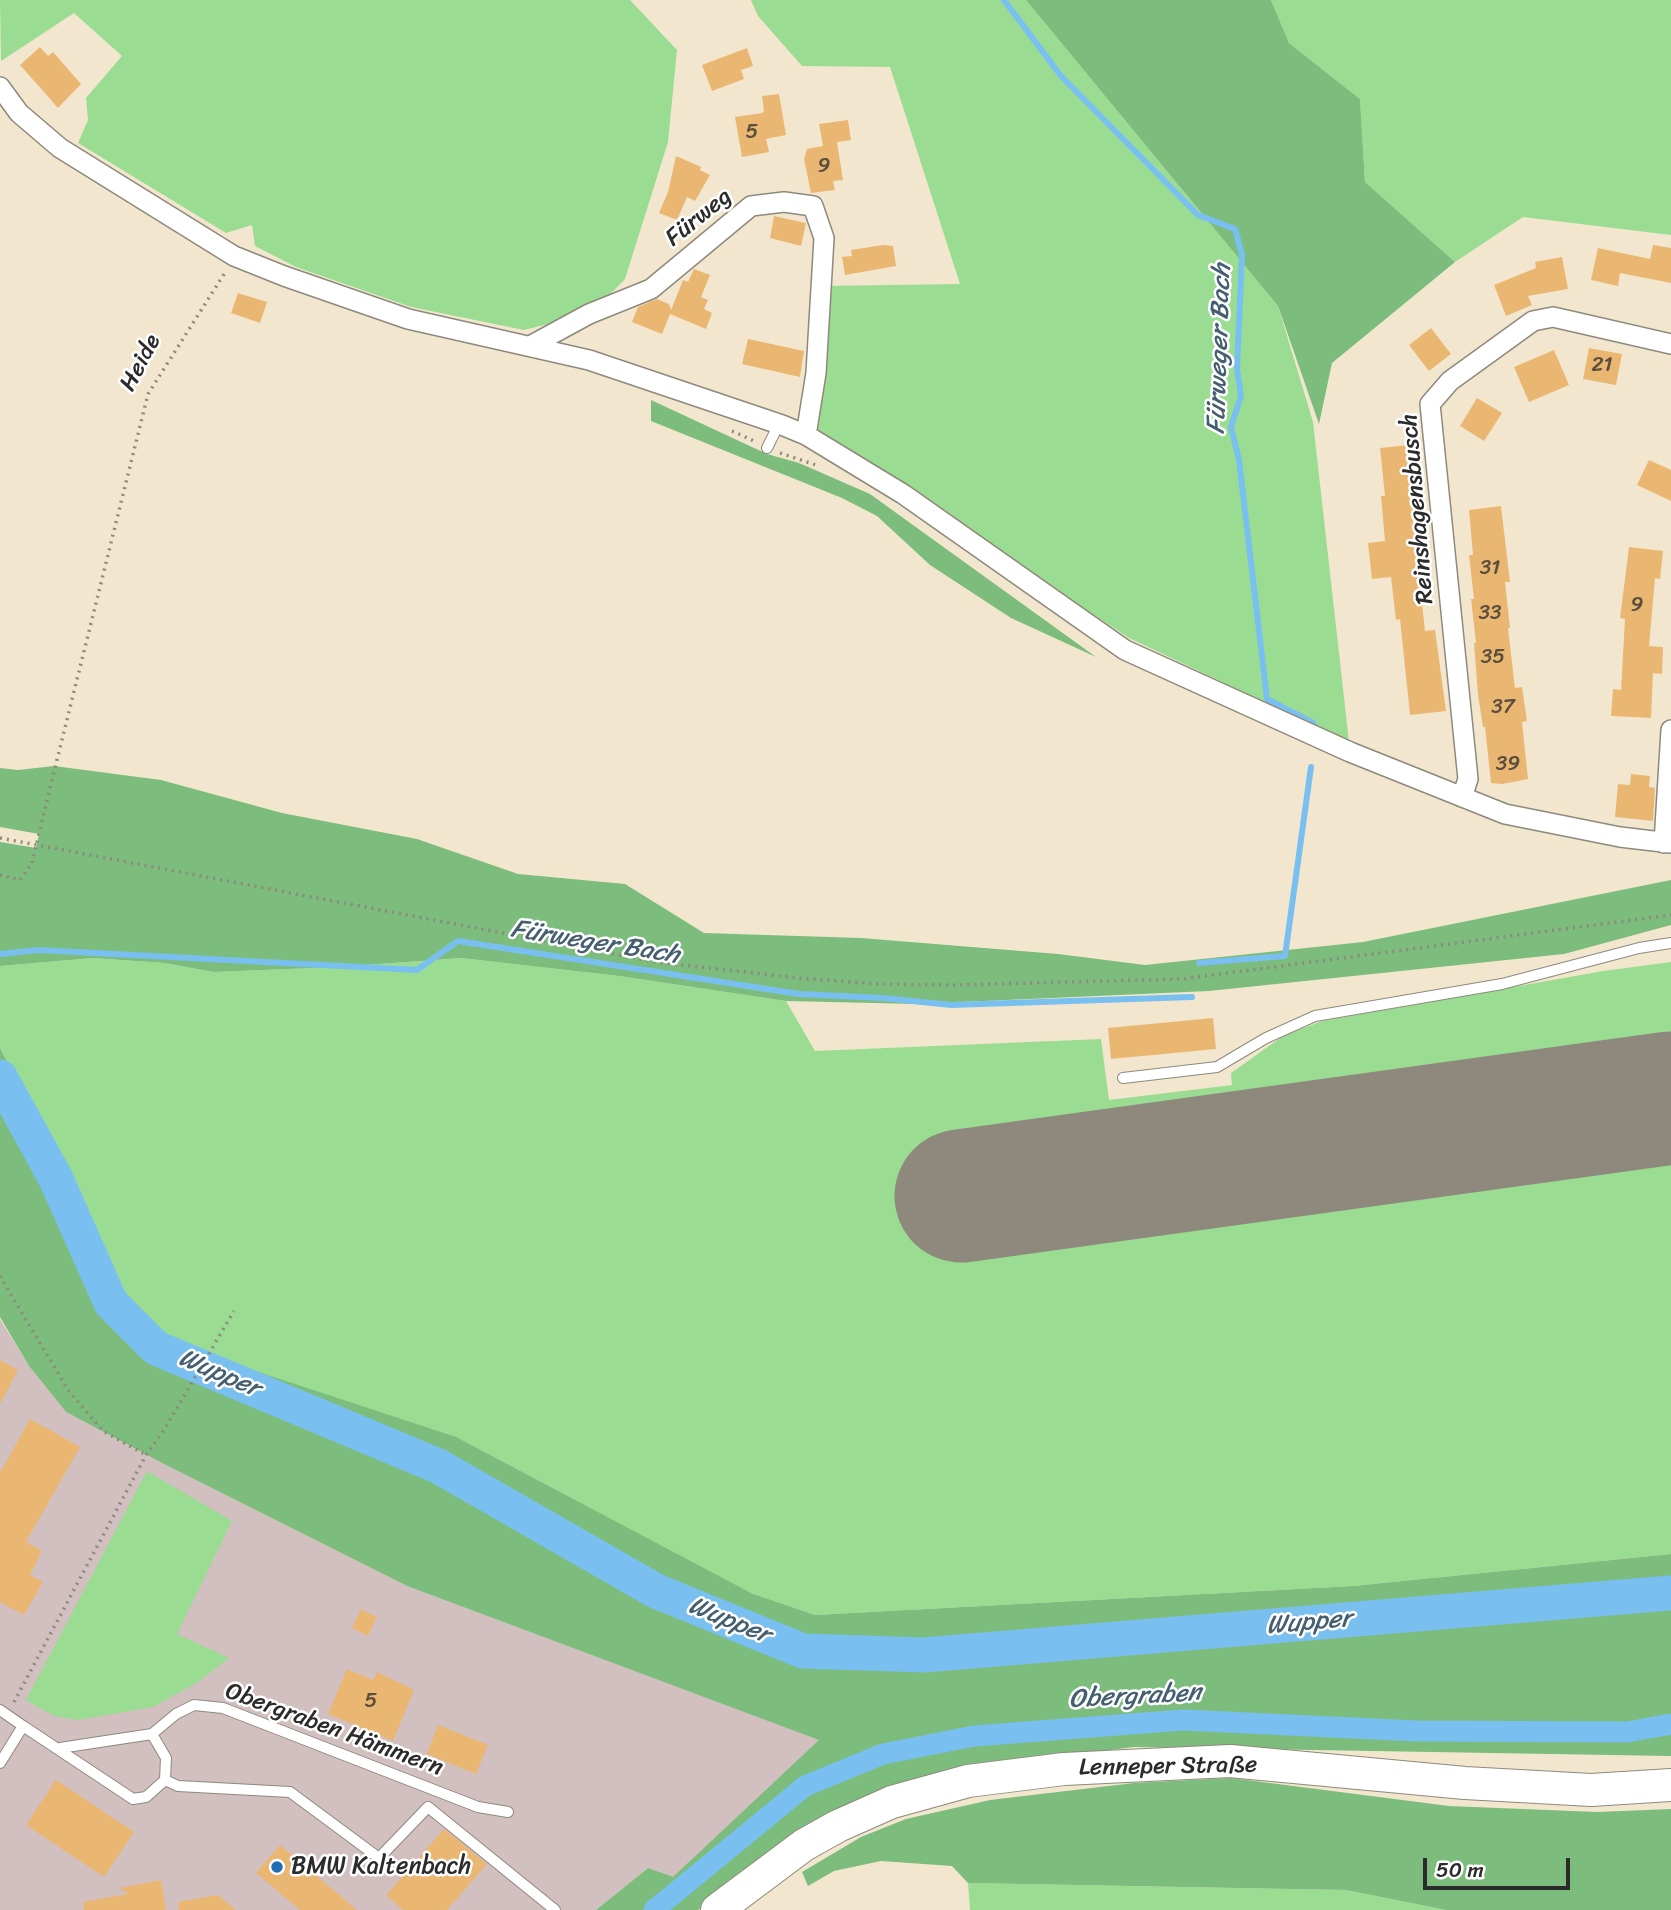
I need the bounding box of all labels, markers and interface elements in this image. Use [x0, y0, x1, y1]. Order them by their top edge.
house number: 5 [746, 120, 758, 146]
house number: 9 [818, 154, 830, 180]
street label: Fürweg [660, 183, 738, 253]
water label: Fürweger Bach [1201, 263, 1239, 435]
street label: Heide [114, 330, 168, 396]
house number: 21 [1591, 353, 1613, 379]
street label: Reinshagensbusch [1395, 413, 1441, 605]
house number: 31 [1480, 556, 1500, 582]
house number: 9 [1631, 593, 1643, 619]
house number: 33 [1478, 601, 1502, 627]
house number: 35 [1481, 645, 1505, 671]
house number: 37 [1491, 695, 1515, 721]
house number: 39 [1496, 752, 1520, 778]
water label: Fürweger Bach [509, 914, 681, 972]
water label: Wupper [174, 1343, 264, 1405]
water label: Wupper [684, 1591, 774, 1651]
water label: Wupper [1265, 1604, 1353, 1642]
street label: Obergraben Hämmern [221, 1677, 447, 1783]
water label: Obergraben [1068, 1678, 1202, 1716]
house number: 5 [365, 1689, 377, 1715]
street label: Lenneper Straße [1079, 1751, 1257, 1783]
scale bar [1426, 1843, 1573, 1887]
text: 50 m [1436, 1851, 1484, 1889]
place label: BMW Kaltenbach [291, 1853, 471, 1881]
marker: BMW Kaltenbach [269, 1859, 285, 1875]

